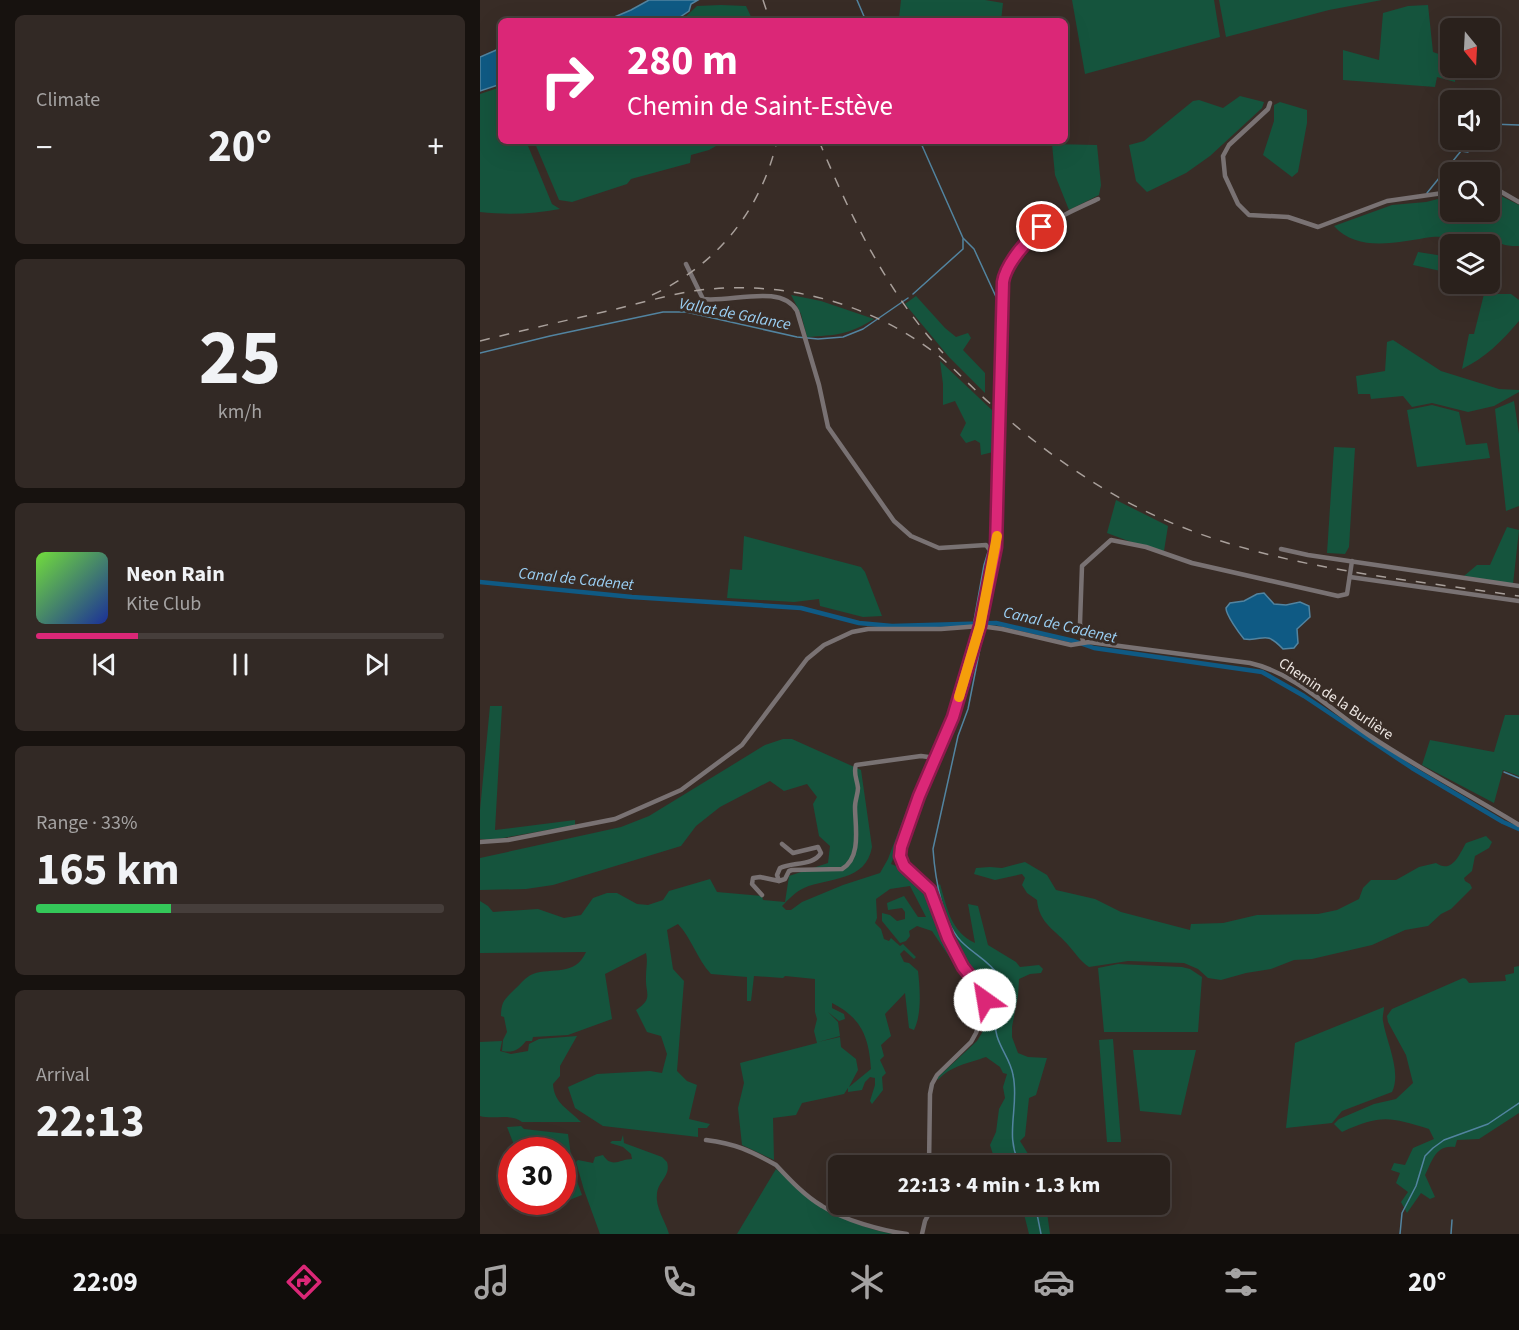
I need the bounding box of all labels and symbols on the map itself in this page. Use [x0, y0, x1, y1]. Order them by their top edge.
north arrow [1440, 18, 1500, 78]
pin [1016, 201, 1067, 252]
water label: Vallat de Galance [677, 292, 793, 336]
water label: Canal de Cadenet [517, 562, 635, 596]
water label: Canal de Cadenet [1001, 601, 1120, 649]
street label: Chemin de la Burlière [1274, 653, 1398, 745]
position arrow [953, 968, 1017, 1032]
speed limit sign: 30 [498, 1137, 576, 1215]

